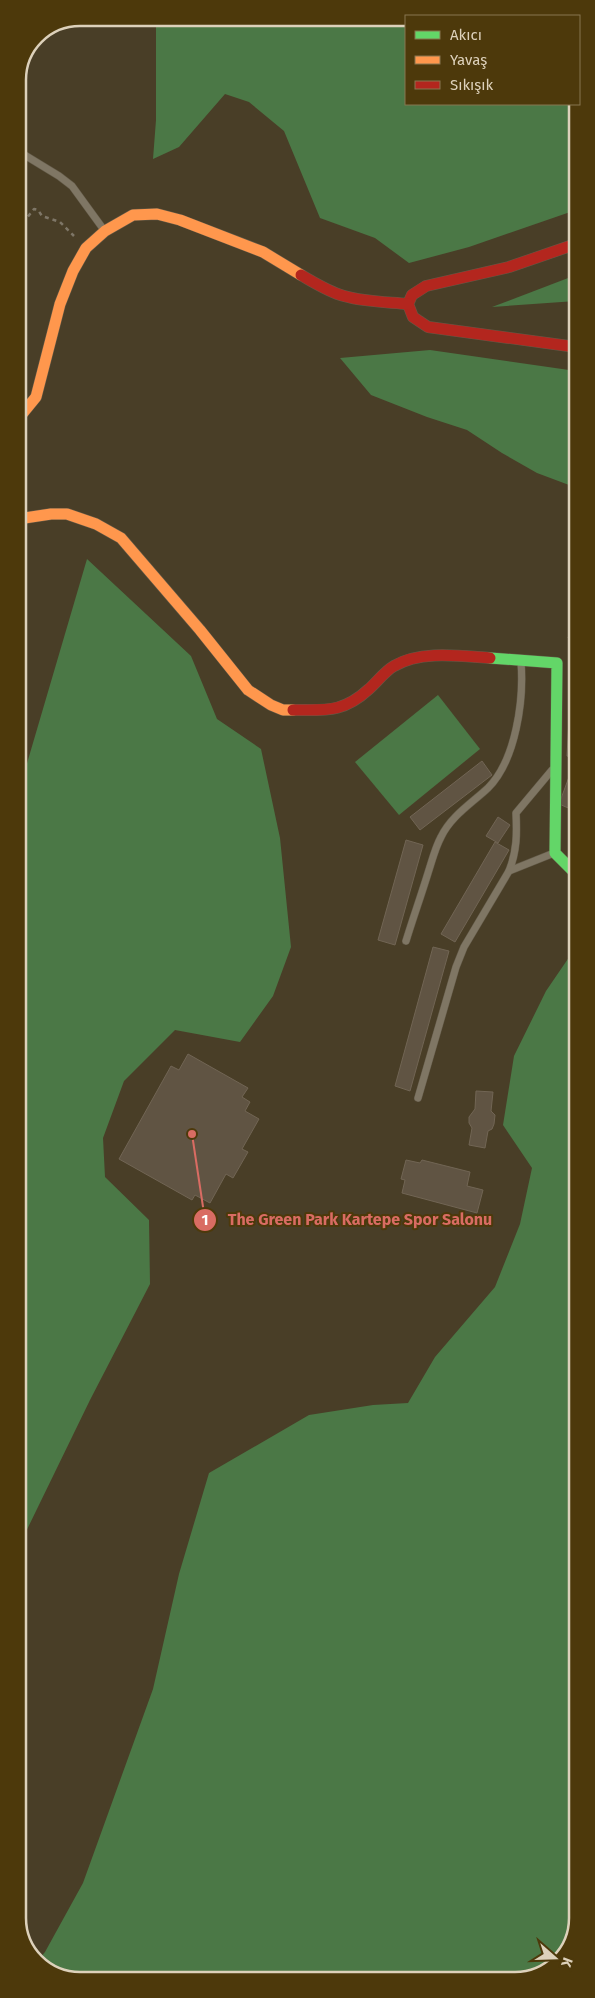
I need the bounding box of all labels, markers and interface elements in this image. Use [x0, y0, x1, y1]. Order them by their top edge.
legend [405, 15, 580, 105]
text: Akıcı [450, 26, 482, 44]
text: Yavaş [450, 51, 487, 69]
text: Sıkışık [450, 76, 494, 94]
callout: The Green Park Kartepe Spor Salonu [192, 1204, 502, 1235]
text: The Green Park Kartepe Spor Salonu [228, 1210, 492, 1229]
text: 1 [202, 1211, 208, 1229]
north arrow [530, 1933, 580, 1983]
text: K [557, 1955, 576, 1970]

